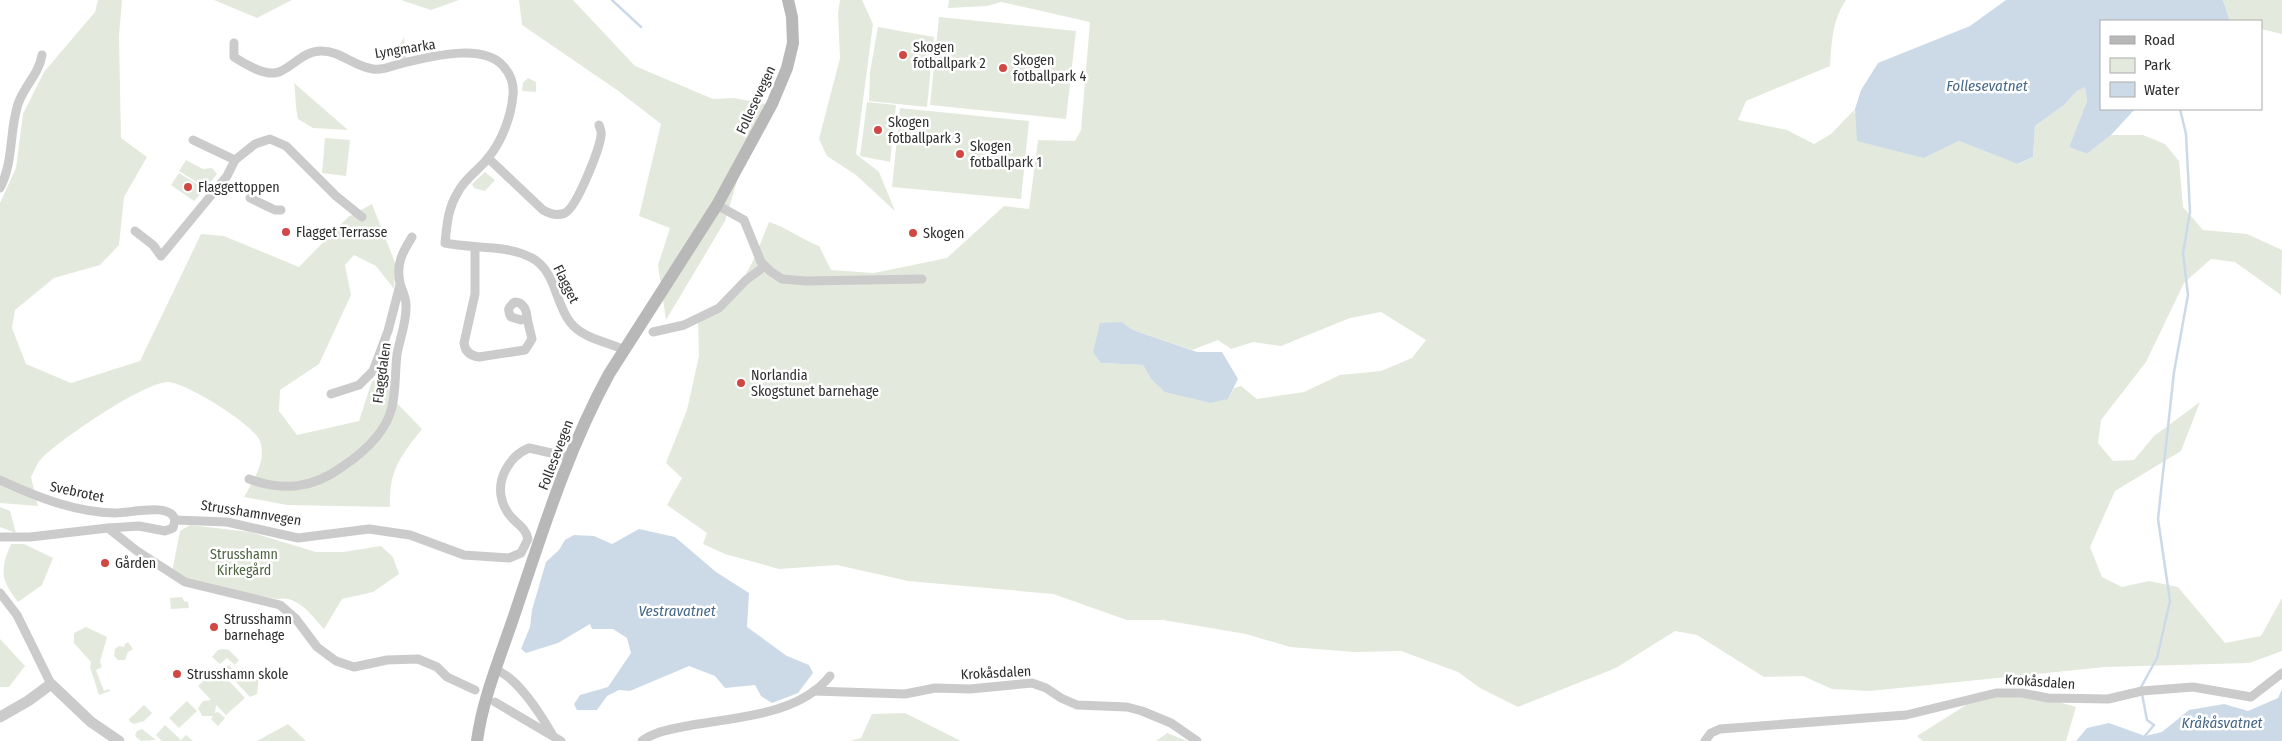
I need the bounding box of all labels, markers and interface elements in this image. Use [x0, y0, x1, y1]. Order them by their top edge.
legend [2100, 20, 2262, 110]
text: Road [2144, 31, 2175, 49]
street label: Lyngmarka [373, 36, 437, 62]
place label: Skogen fotballpark 2 [913, 39, 986, 72]
marker: Skogen fotballpark 2 [897, 49, 909, 61]
place label: Skogen fotballpark 4 [1013, 52, 1086, 85]
text: Park [2144, 56, 2171, 74]
marker: Skogen fotballpark 4 [997, 62, 1009, 74]
street label: Follesevegen [733, 63, 779, 137]
water label: Follesevatnet [1946, 77, 2028, 95]
text: Water [2144, 81, 2180, 99]
place label: Skogen fotballpark 3 [888, 114, 961, 147]
marker: Skogen fotballpark 3 [872, 124, 884, 136]
place label: Skogen fotballpark 1 [970, 138, 1042, 171]
marker: Skogen fotballpark 1 [954, 148, 966, 160]
place label: Flaggettoppen [198, 179, 280, 196]
marker: Flaggettoppen [182, 181, 194, 193]
place label: Flagget Terrasse [296, 224, 388, 241]
place label: Skogen [923, 225, 964, 242]
marker: Flagget Terrasse [280, 226, 292, 238]
marker: Skogen [907, 227, 919, 239]
street label: Flagget [549, 262, 583, 306]
street label: Flaggdalen [369, 341, 395, 405]
place label: Norlandia Skogstunet barnehage [751, 367, 879, 400]
marker: Norlandia Skogstunet barnehage [735, 377, 747, 389]
street label: Follesevegen [535, 417, 577, 493]
street label: Svebrotet [48, 478, 106, 506]
street label: Strusshamnvegen [200, 497, 302, 529]
park label: Strusshamn Kirkegård [210, 546, 278, 579]
place label: Gården [115, 555, 156, 572]
marker: Gården [99, 557, 111, 569]
water label: Vestravatnet [638, 602, 716, 620]
place label: Strusshamn barnehage [224, 611, 292, 644]
marker: Strusshamn barnehage [208, 621, 220, 633]
street label: Krokåsdalen [960, 663, 1032, 683]
place label: Strusshamn skole [187, 666, 289, 683]
marker: Strusshamn skole [171, 668, 183, 680]
street label: Krokåsdalen [2004, 671, 2076, 693]
water label: Kråkåsvatnet [2182, 714, 2263, 732]

